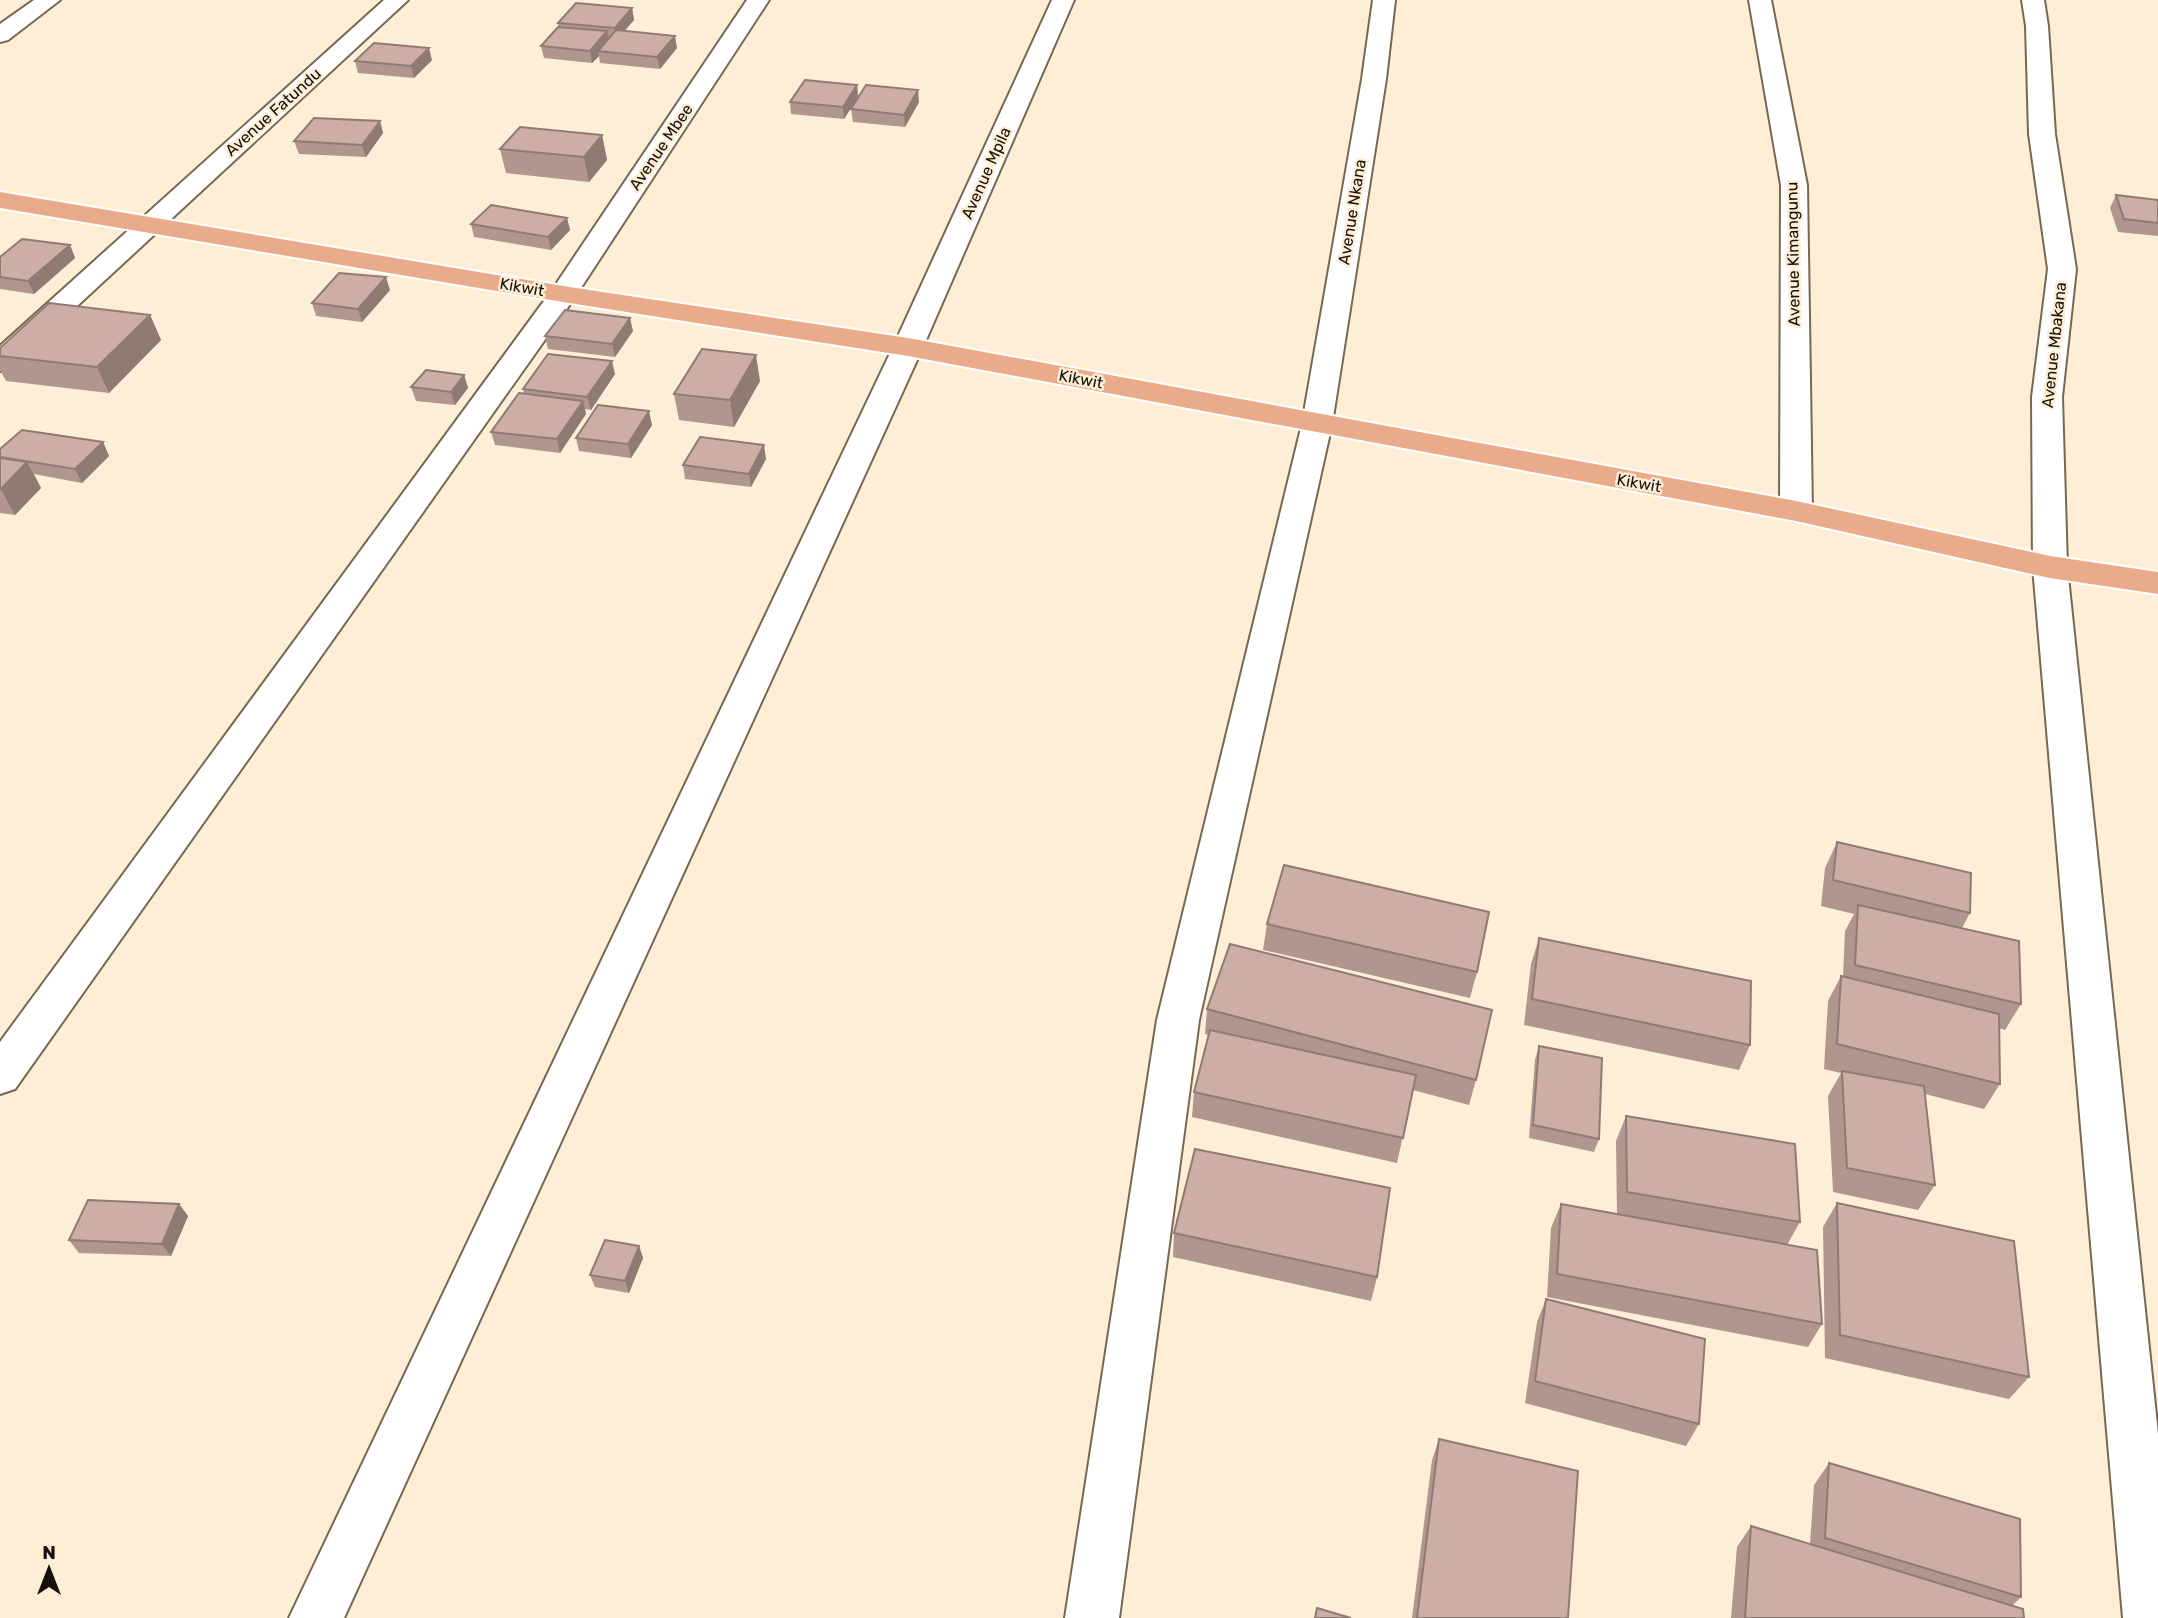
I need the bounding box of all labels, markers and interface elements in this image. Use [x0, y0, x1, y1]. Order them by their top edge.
street label: Avenue Fatundu [221, 64, 325, 160]
street label: Avenue Mbee [625, 100, 697, 194]
street label: Avenue Mpila [957, 124, 1015, 222]
street label: Avenue Nkana [1334, 158, 1370, 266]
street label: Avenue Kimangunu [1782, 181, 1804, 327]
street label: Kikwit [498, 274, 546, 300]
street label: Avenue Mbakana [2038, 281, 2070, 409]
street label: Kikwit [1057, 365, 1105, 393]
street label: Kikwit [1615, 470, 1663, 496]
north arrow [14, 1534, 84, 1604]
text: N [42, 1541, 56, 1564]

